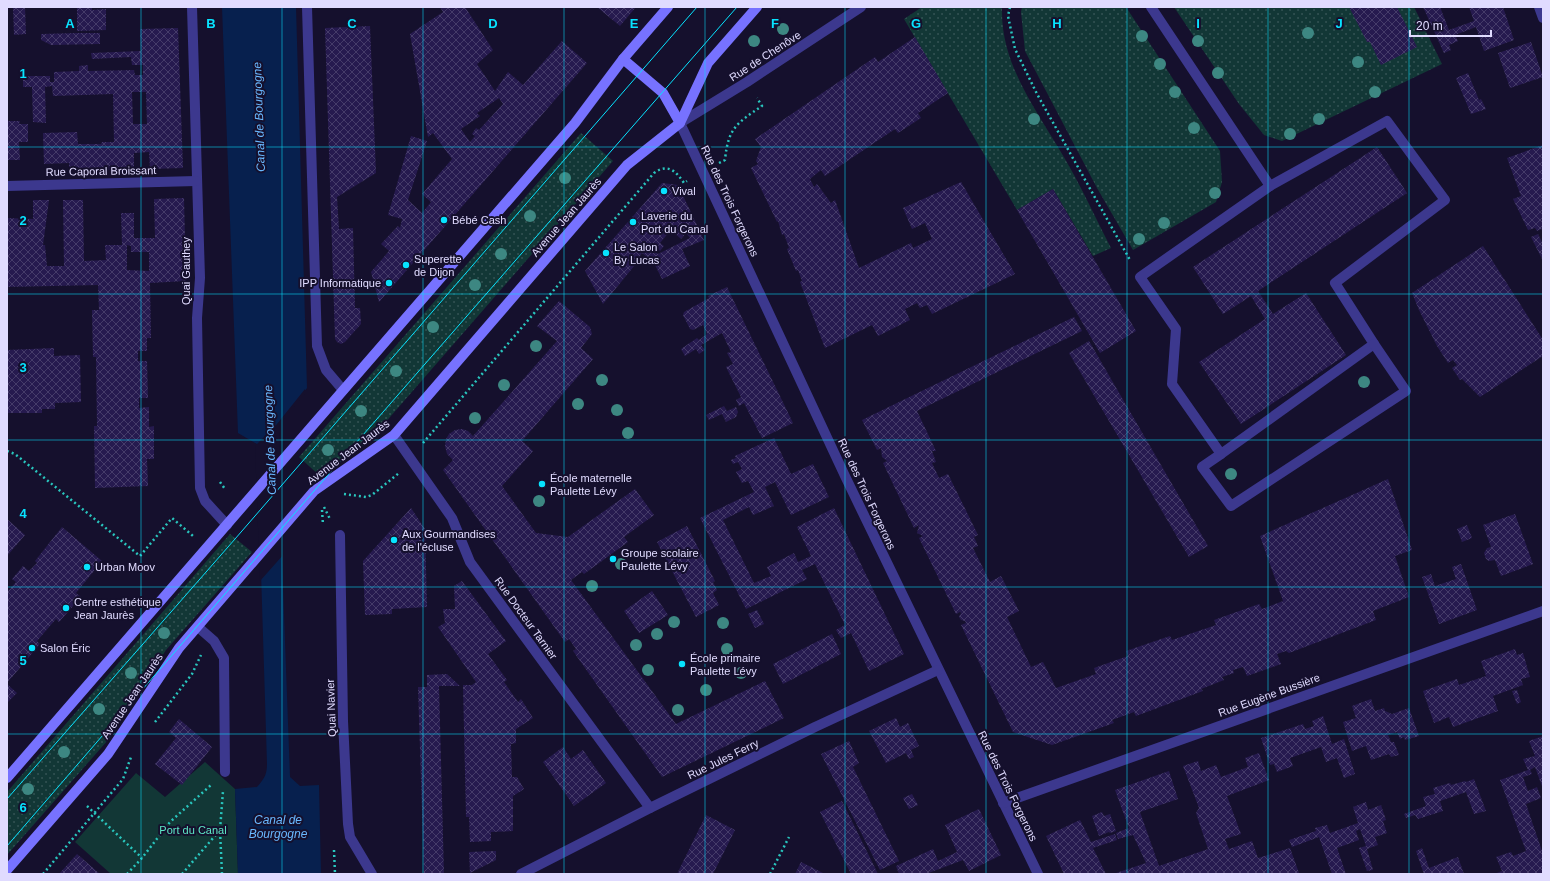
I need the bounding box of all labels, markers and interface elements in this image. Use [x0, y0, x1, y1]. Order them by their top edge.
scale bar [1410, 12, 1491, 38]
text: A [65, 16, 75, 31]
text: B [206, 16, 216, 31]
text: C [347, 16, 357, 31]
text: D [488, 16, 498, 31]
text: E [630, 16, 639, 31]
text: F [771, 16, 779, 31]
text: G [911, 16, 921, 31]
text: H [1052, 16, 1062, 31]
text: I [1196, 16, 1200, 31]
text: J [1335, 16, 1343, 31]
text: 20 m [1416, 19, 1443, 33]
street label: Rue de Chenôve [727, 28, 803, 84]
water label: Canal de Bourgogne [250, 61, 268, 172]
text: 1 [19, 66, 27, 81]
street label: Rue des Trois Forgerons [699, 144, 761, 259]
street label: Rue Caporal Broissant [46, 164, 156, 178]
street label: Avenue Jean Jaurès [529, 175, 604, 259]
place label: Vival [672, 185, 696, 197]
marker: Vival [659, 186, 669, 196]
place label: Laverie du Port du Canal [641, 210, 708, 235]
text: 2 [19, 213, 27, 228]
place label: Bébé Cash [452, 214, 506, 226]
marker: Bébé Cash [439, 215, 449, 225]
marker: Laverie du Port du Canal [628, 217, 638, 227]
street label: Quai Gauthey [180, 237, 192, 305]
place label: Le Salon By Lucas [614, 241, 660, 266]
marker: Le Salon By Lucas [601, 248, 611, 258]
place label: Superette de Dijon [414, 253, 462, 278]
marker: Superette de Dijon [401, 260, 411, 270]
place label: IPP Informatique [299, 277, 381, 289]
marker: IPP Informatique [384, 278, 394, 288]
text: 3 [19, 360, 27, 375]
water label: Canal de Bourgogne [261, 384, 279, 495]
street label: Avenue Jean Jaurès [304, 417, 392, 487]
street label: Rue des Trois Forgerons [836, 437, 898, 552]
place label: École maternelle Paulette Lévy [550, 472, 632, 497]
marker: École maternelle Paulette Lévy [537, 479, 547, 489]
text: 4 [19, 506, 27, 521]
place label: Aux Gourmandises de l'écluse [402, 528, 496, 553]
marker: Aux Gourmandises de l'écluse [389, 535, 399, 545]
place label: Groupe scolaire Paulette Lévy [621, 547, 699, 572]
marker: Groupe scolaire Paulette Lévy [608, 554, 618, 564]
place label: Urban Moov [95, 561, 155, 573]
marker: Urban Moov [82, 562, 92, 572]
street label: Rue Docteur Tarnier [492, 575, 560, 662]
place label: Centre esthétique Jean Jaurès [74, 596, 161, 621]
marker: Centre esthétique Jean Jaurès [61, 603, 71, 613]
place label: Salon Éric [40, 642, 91, 654]
marker: Salon Éric [27, 643, 37, 653]
street label: Avenue Jean Jaurès [99, 651, 165, 741]
place label: École primaire Paulette Lévy [690, 652, 760, 677]
text: 5 [19, 653, 27, 668]
marker: École primaire Paulette Lévy [677, 659, 687, 669]
street label: Rue Eugène Bussière [1217, 671, 1321, 719]
street label: Quai Navier [324, 678, 338, 737]
street label: Rue des Trois Forgerons [976, 729, 1040, 843]
street label: Rue Jules Ferry [685, 736, 761, 781]
text: 6 [19, 800, 27, 815]
water label: Canal de Bourgogne [249, 813, 308, 841]
park label: Port du Canal [159, 824, 227, 836]

